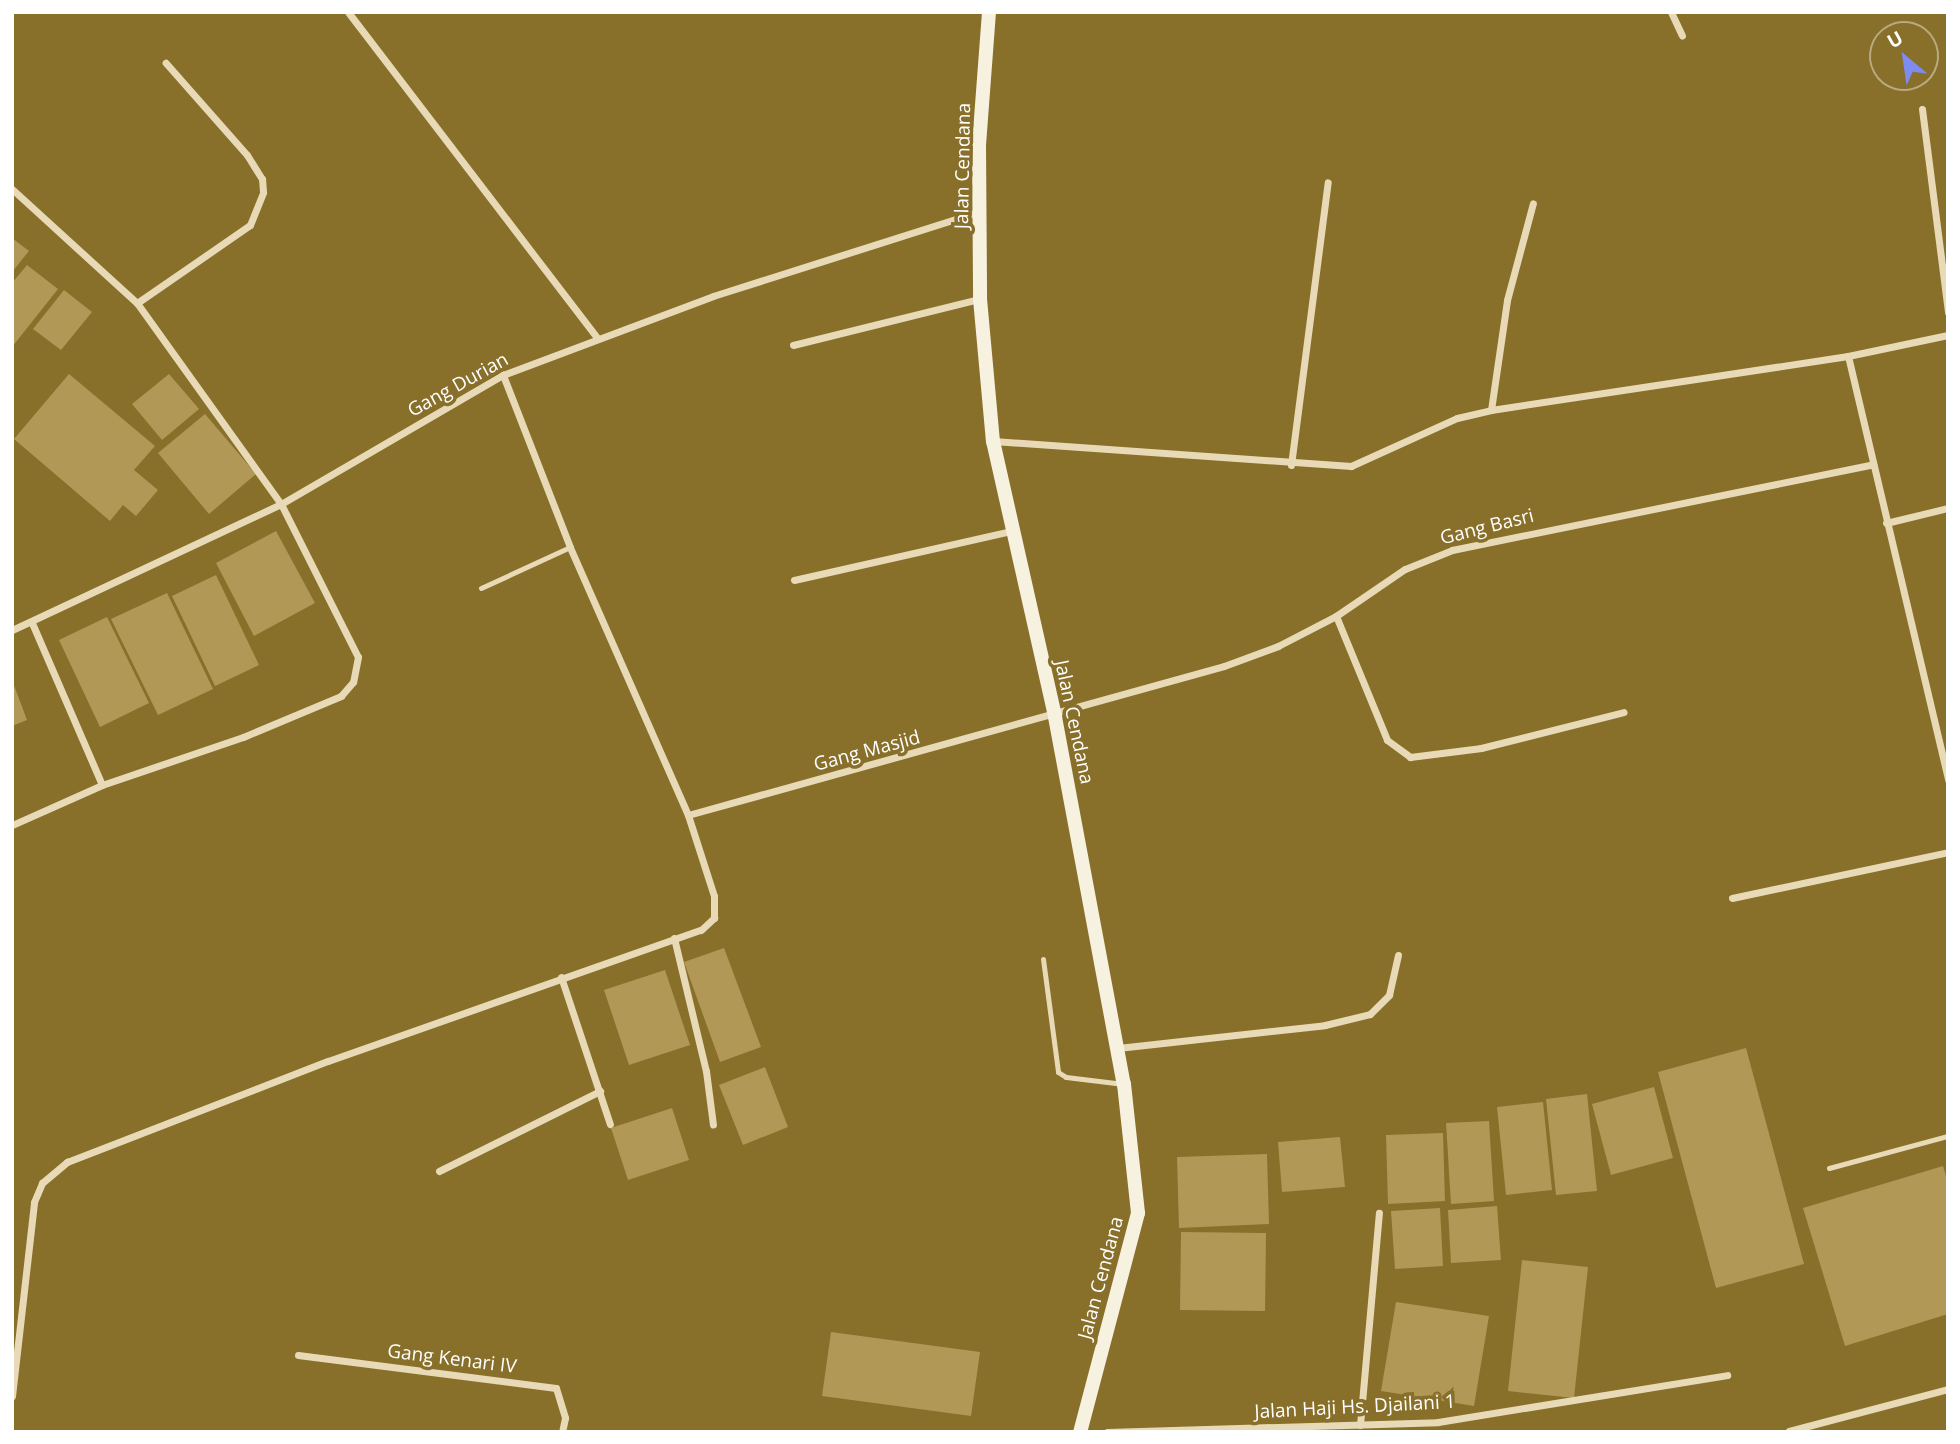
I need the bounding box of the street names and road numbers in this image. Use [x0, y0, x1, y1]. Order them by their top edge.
street label: Jalan Cendana [950, 103, 976, 229]
street label: Gang Durian [404, 348, 512, 422]
street label: Gang Basri [1438, 504, 1536, 550]
street label: Jalan Cendana [1050, 658, 1098, 786]
street label: Gang Masjid [811, 726, 923, 776]
street label: Jalan Cendana [1074, 1214, 1128, 1342]
street label: Gang Kenari IV [386, 1340, 518, 1378]
street label: Jalan Haji Hs. Djailani 1 [1254, 1390, 1456, 1424]

